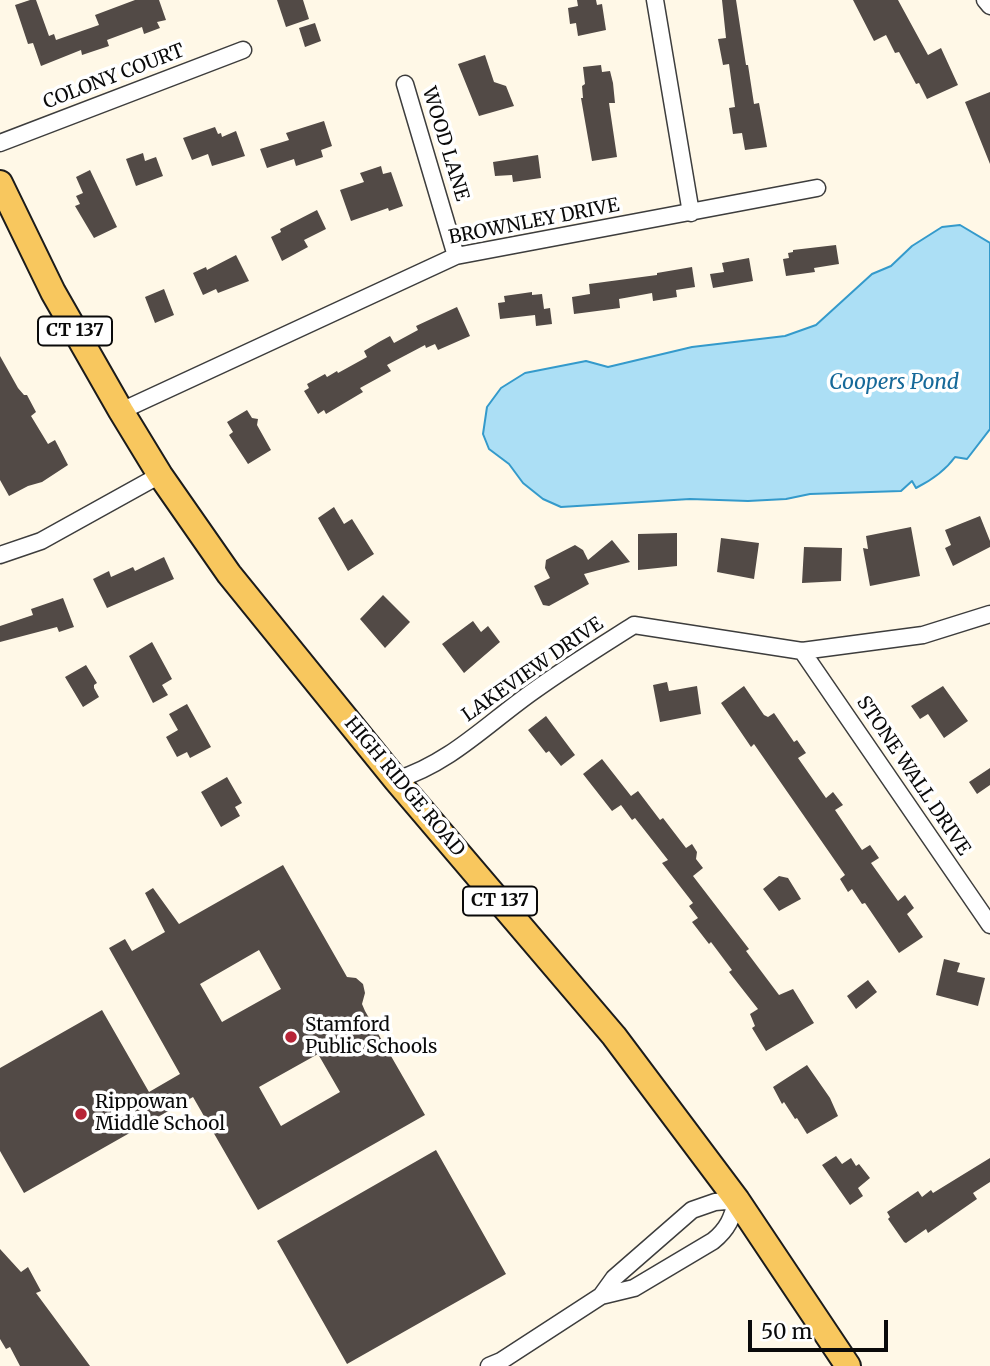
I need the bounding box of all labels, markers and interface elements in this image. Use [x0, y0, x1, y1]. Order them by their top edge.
street label: COLONY COURT [40, 40, 188, 114]
street label: WOOD LANE [417, 84, 473, 204]
street label: BROWNLEY DRIVE [447, 194, 621, 250]
road number: CT 137 [38, 316, 112, 346]
water label: Coopers Pond [829, 370, 959, 396]
street label: LAKEVIEW DRIVE [458, 613, 608, 727]
street label: STONE WALL DRIVE [851, 692, 975, 860]
street label: HIGH RIDGE ROAD [339, 713, 469, 861]
road number: CT 137 [463, 887, 537, 916]
place label: Stamford Public Schools [305, 1015, 437, 1059]
marker: Stamford Public Schools [283, 1029, 299, 1045]
place label: Rippowan Middle School [95, 1092, 225, 1136]
marker: Rippowan Middle School [73, 1106, 89, 1122]
scale bar [752, 1306, 892, 1350]
text: 50 m [761, 1318, 812, 1345]

